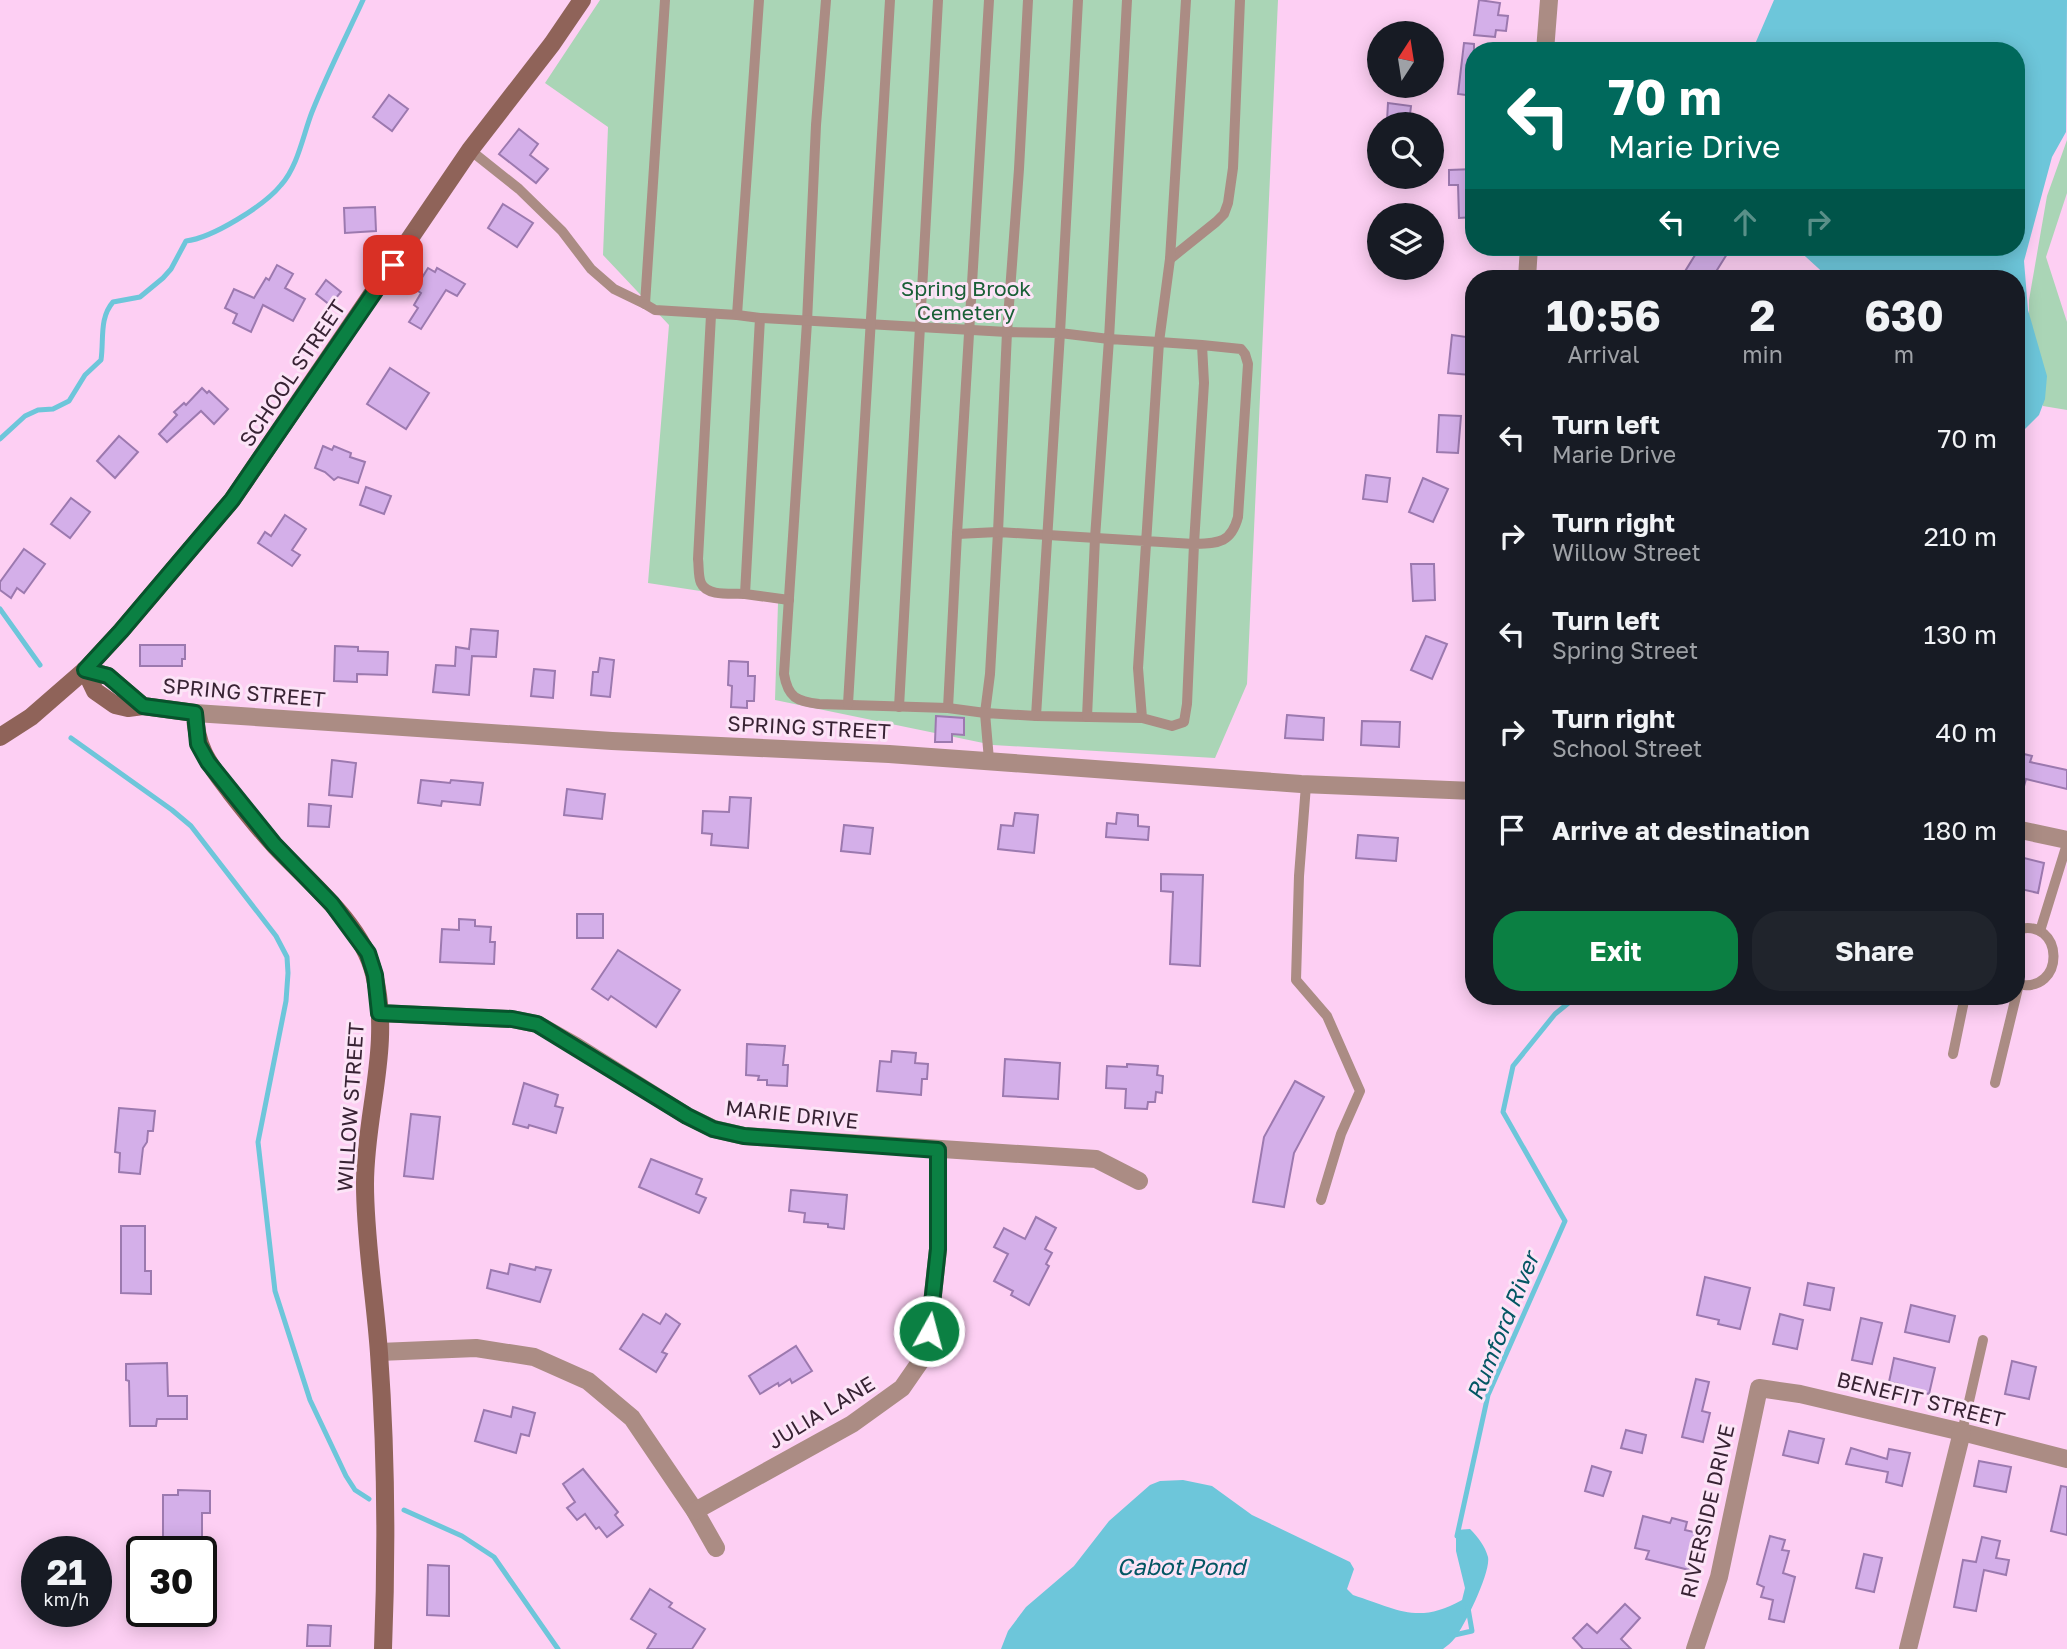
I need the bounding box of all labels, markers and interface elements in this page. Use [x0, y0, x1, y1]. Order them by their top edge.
north arrow [1367, 21, 1444, 98]
map controls [1367, 21, 1444, 280]
text: 70 m [1608, 67, 1722, 126]
icon: left [1493, 70, 1584, 161]
button: search [1367, 112, 1444, 189]
text: Marie Drive [1608, 127, 1781, 165]
button: layers [1367, 203, 1444, 280]
icon: left [1653, 203, 1691, 241]
icon: ahead [1726, 203, 1764, 241]
icon: right [1799, 203, 1837, 241]
pin [363, 235, 423, 295]
icon: arrive [374, 246, 412, 284]
park label: Spring Brook Cemetery [901, 275, 1031, 325]
text: 10:56 [1546, 290, 1661, 340]
text: 2 [1750, 290, 1775, 340]
text: 630 [1864, 290, 1944, 340]
street label: SCHOOL STREET [233, 295, 351, 451]
text: Arrival [1568, 340, 1640, 368]
text: min [1742, 340, 1783, 368]
text: m [1894, 340, 1914, 368]
text: Turn left [1552, 409, 1660, 440]
icon: left [1493, 419, 1531, 457]
text: 70 m [1938, 423, 1997, 454]
text: Marie Drive [1552, 440, 1676, 468]
text: Turn right [1552, 507, 1675, 538]
icon: right [1493, 517, 1531, 555]
text: 210 m [1924, 521, 1997, 552]
text: Willow Street [1552, 538, 1701, 566]
text: Turn left [1552, 605, 1660, 636]
icon: left [1493, 615, 1531, 653]
text: 130 m [1924, 619, 1997, 650]
text: Spring Street [1552, 636, 1698, 664]
street label: SPRING STREET [161, 672, 327, 712]
text: Turn right [1552, 703, 1675, 734]
street label: SPRING STREET [727, 710, 891, 744]
icon: right [1493, 713, 1531, 751]
text: 40 m [1936, 717, 1997, 748]
text: School Street [1552, 734, 1702, 762]
icon: arrive [1493, 811, 1531, 849]
text: Arrive at destination [1552, 815, 1810, 846]
text: 180 m [1923, 815, 1997, 846]
button: Exit [1493, 911, 1738, 991]
button: Share [1752, 911, 1997, 991]
street label: WILLOW STREET [331, 1021, 369, 1193]
street label: MARIE DRIVE [724, 1094, 860, 1134]
water label: Rumford River [1460, 1245, 1545, 1404]
position arrow [892, 1294, 966, 1368]
street label: BENEFIT STREET [1834, 1366, 2008, 1432]
street label: JULIA LANE [763, 1370, 879, 1454]
street label: RIVERSIDE DRIVE [1674, 1422, 1740, 1600]
speed limit sign: 30 [126, 1536, 217, 1627]
text: 21 [47, 1551, 86, 1593]
water label: Cabot Pond [1117, 1552, 1248, 1580]
text: km/h [44, 1588, 89, 1610]

